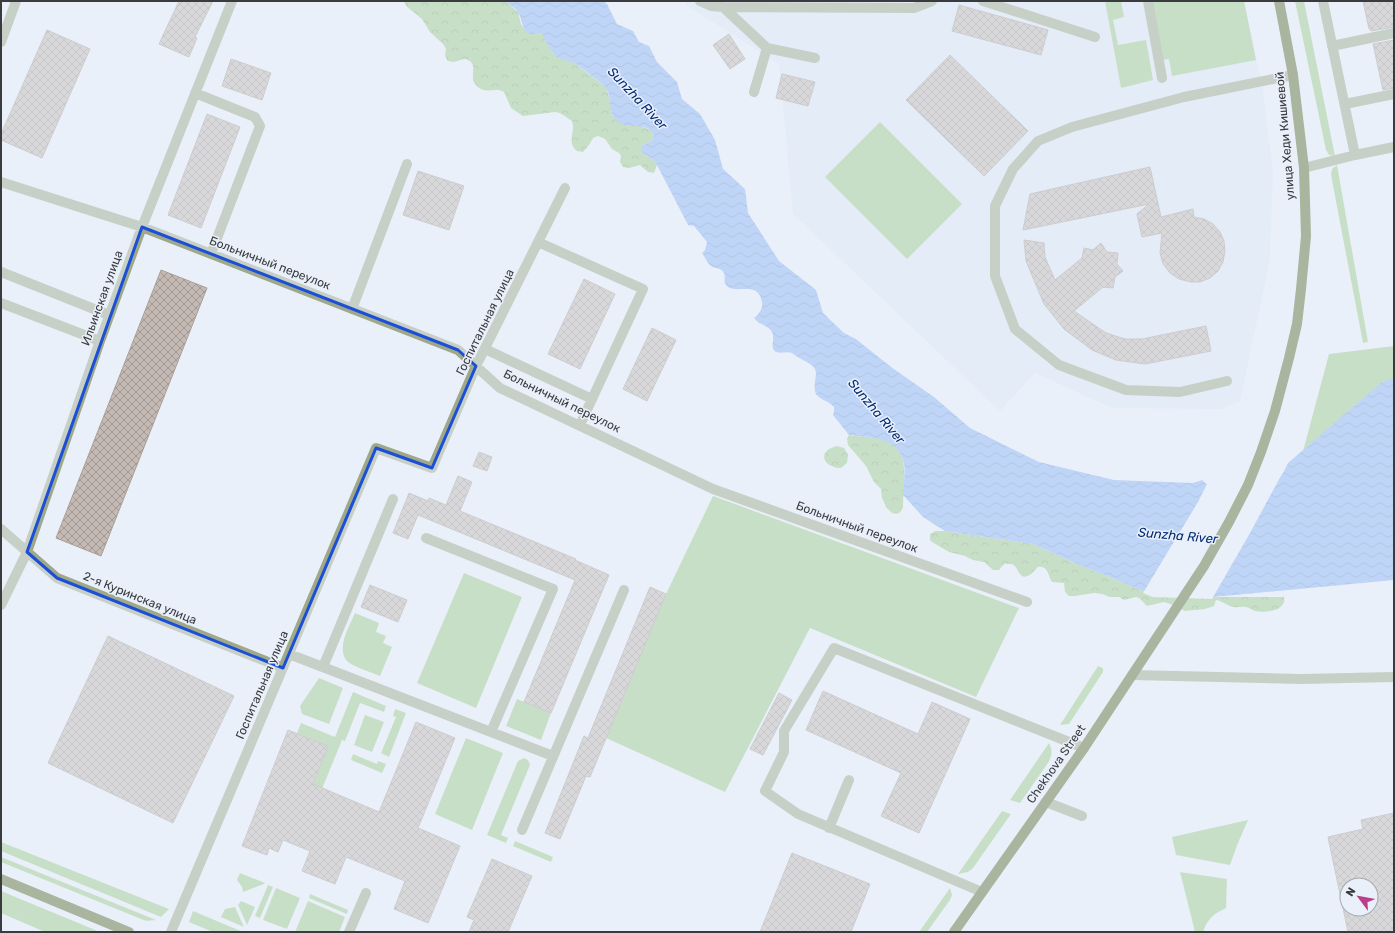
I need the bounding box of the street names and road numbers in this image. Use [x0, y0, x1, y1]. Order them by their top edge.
street label: улица Хеди Кишиевой [1272, 71, 1298, 201]
street label: Больничный переулок [207, 233, 333, 293]
street label: Ильинская улица [78, 249, 126, 347]
street label: Госпитальная улица [453, 267, 517, 377]
street label: Больничный переулок [501, 367, 623, 436]
street label: Больничный переулок [794, 498, 920, 556]
street label: 2-я Куринская улица [81, 569, 199, 627]
street label: Госпитальная улица [233, 629, 291, 741]
street label: Chekhova Street [1024, 722, 1089, 806]

